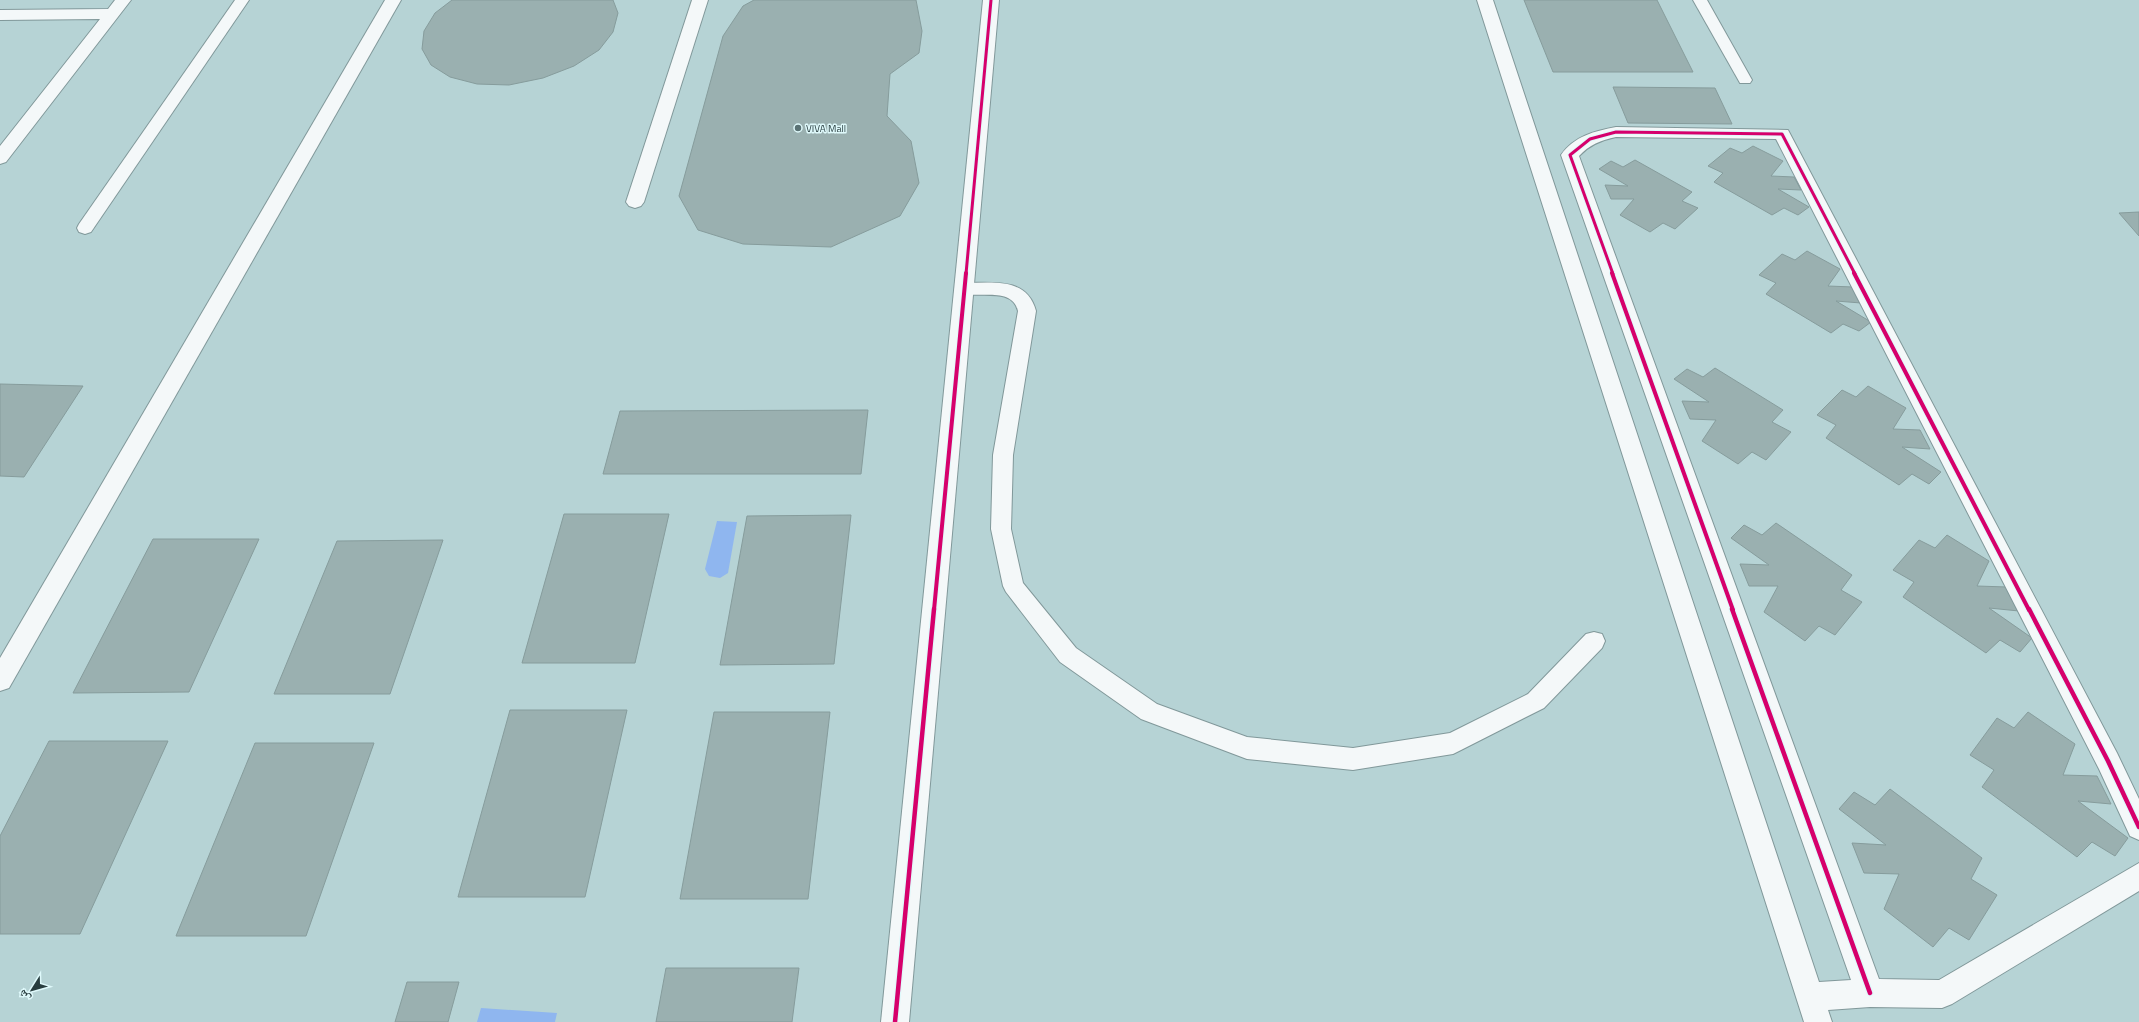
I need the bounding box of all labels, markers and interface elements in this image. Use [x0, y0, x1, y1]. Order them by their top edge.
place label: VIVA Mall [806, 121, 846, 136]
marker: VIVA Mall [793, 123, 803, 133]
north arrow [12, 970, 52, 1010]
text: ش [14, 986, 34, 1005]

